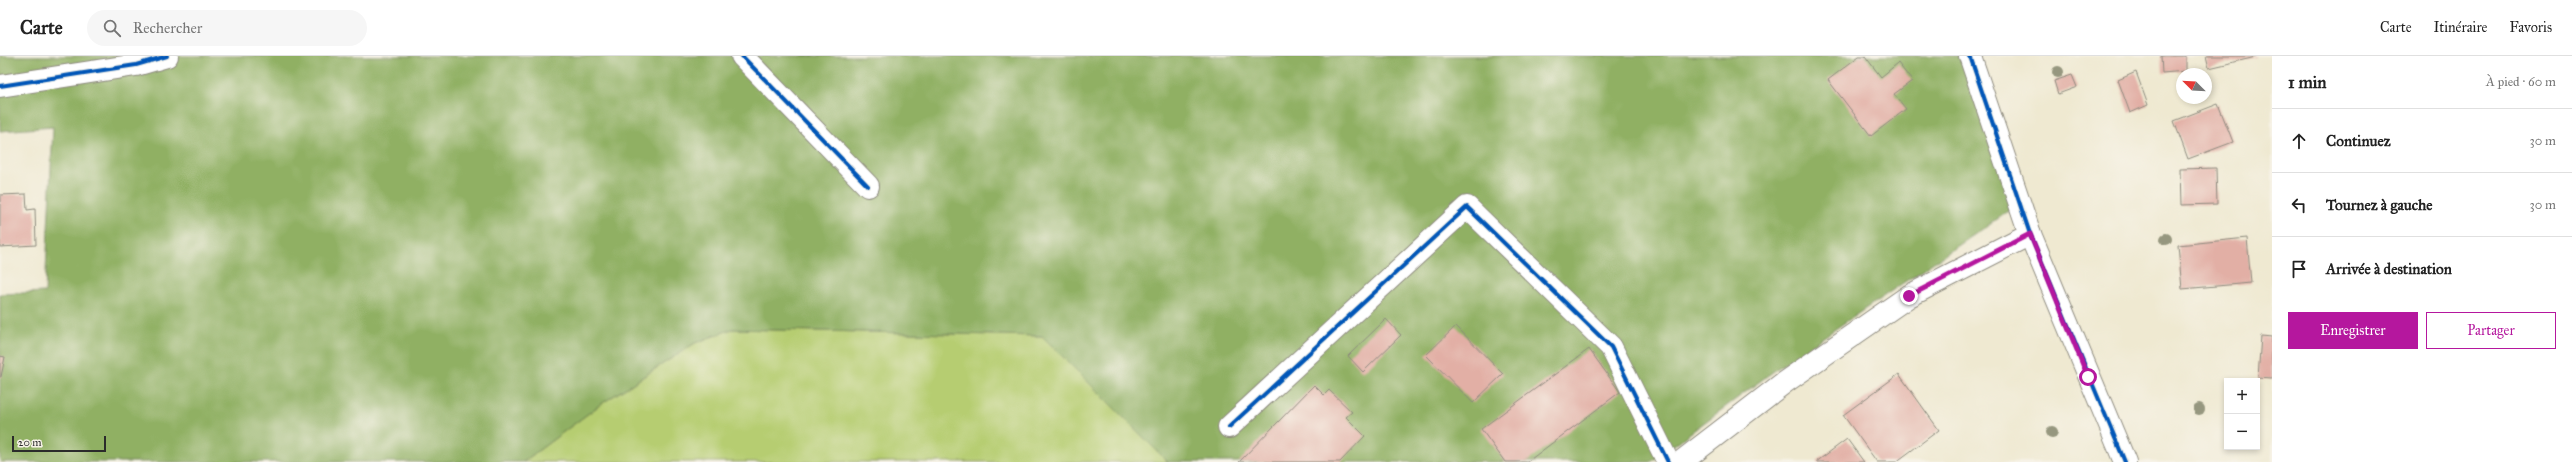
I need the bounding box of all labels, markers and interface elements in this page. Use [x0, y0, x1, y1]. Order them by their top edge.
search box [87, 10, 367, 46]
text: Carte [20, 16, 63, 39]
icon: search [101, 17, 123, 39]
text: Rechercher [133, 19, 202, 37]
text: Carte [2380, 19, 2412, 36]
text: Itinéraire [2434, 19, 2487, 36]
text: Favoris [2509, 19, 2552, 36]
north arrow [2176, 68, 2212, 104]
text: 1 min [2288, 72, 2327, 93]
text: À pied · 60 m [2486, 74, 2556, 90]
icon: ahead [2288, 130, 2310, 152]
text: Continuez [2326, 132, 2391, 150]
text: 30 m [2530, 133, 2556, 149]
icon: left [2288, 194, 2310, 216]
text: Tournez à gauche [2326, 196, 2433, 214]
text: 30 m [2530, 197, 2556, 213]
icon: arrive [2288, 258, 2310, 280]
text: Arrivée à destination [2326, 260, 2452, 278]
route end [1900, 287, 1918, 305]
button: Enregistrer [2288, 312, 2418, 349]
button: Partager [2426, 312, 2556, 349]
route start [2079, 368, 2097, 386]
map controls [2224, 378, 2260, 450]
button: + [2224, 378, 2260, 414]
button: − [2224, 414, 2260, 450]
scale bar [12, 434, 106, 453]
text: 20 m [18, 436, 41, 449]

